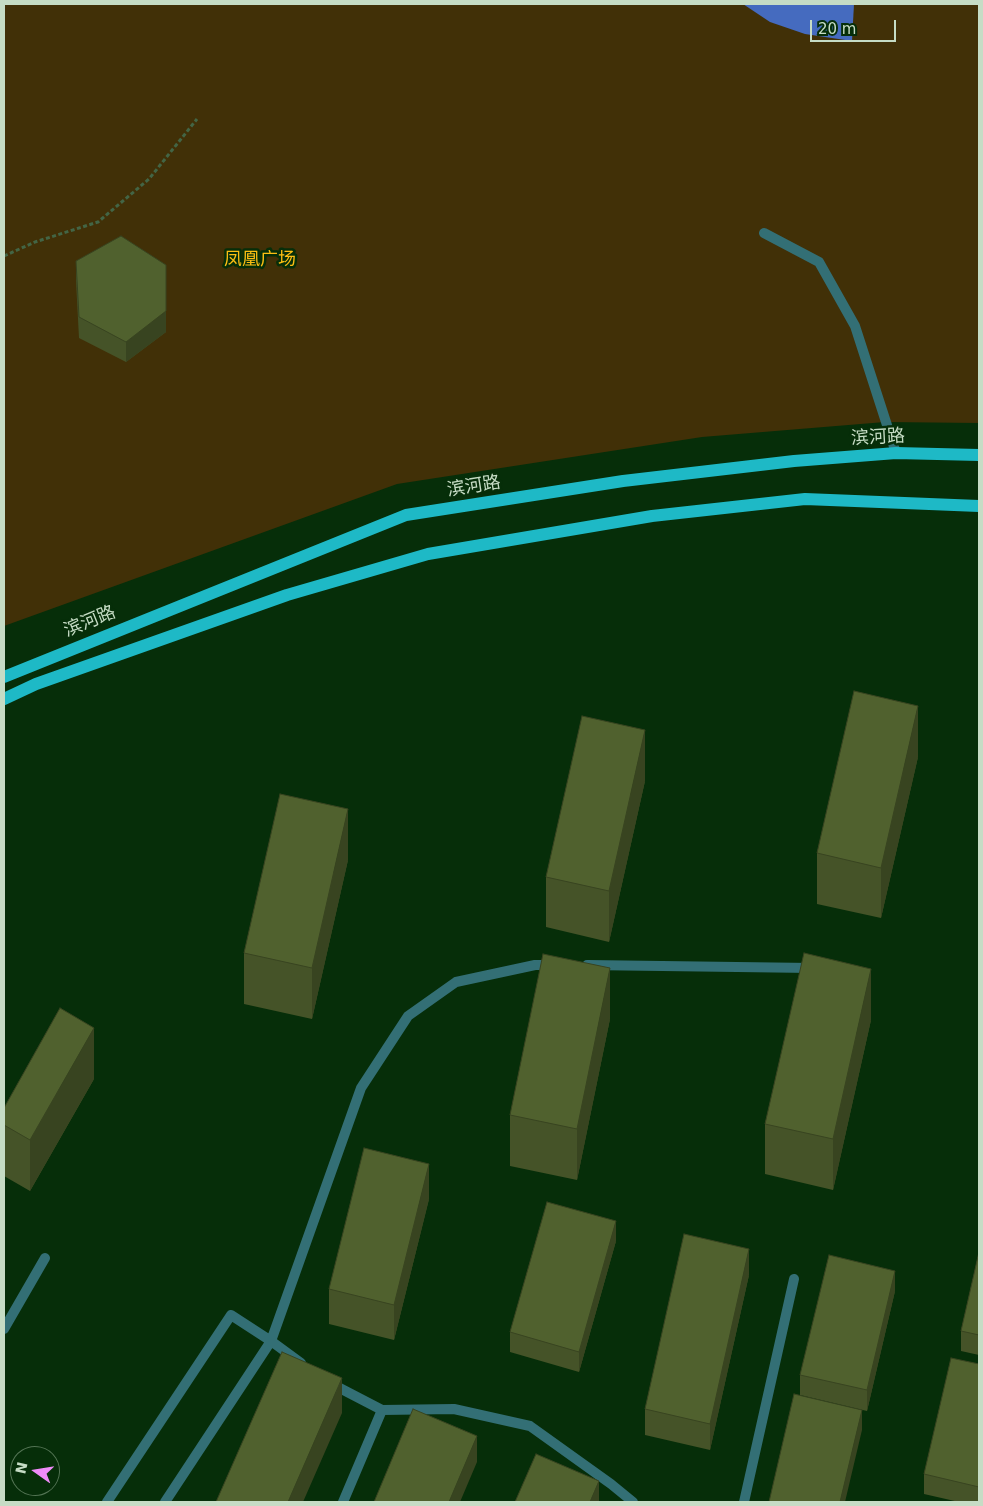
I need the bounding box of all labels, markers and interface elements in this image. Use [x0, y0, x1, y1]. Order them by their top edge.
scale bar [813, 10, 899, 42]
text: 20 m [818, 20, 856, 38]
park label: 凤凰广场 [224, 249, 296, 271]
street label: 滨河路 [850, 426, 906, 450]
street label: 滨河路 [446, 472, 502, 502]
street label: 滨河路 [61, 602, 119, 642]
north arrow [10, 1446, 60, 1496]
text: N [12, 1460, 30, 1475]

